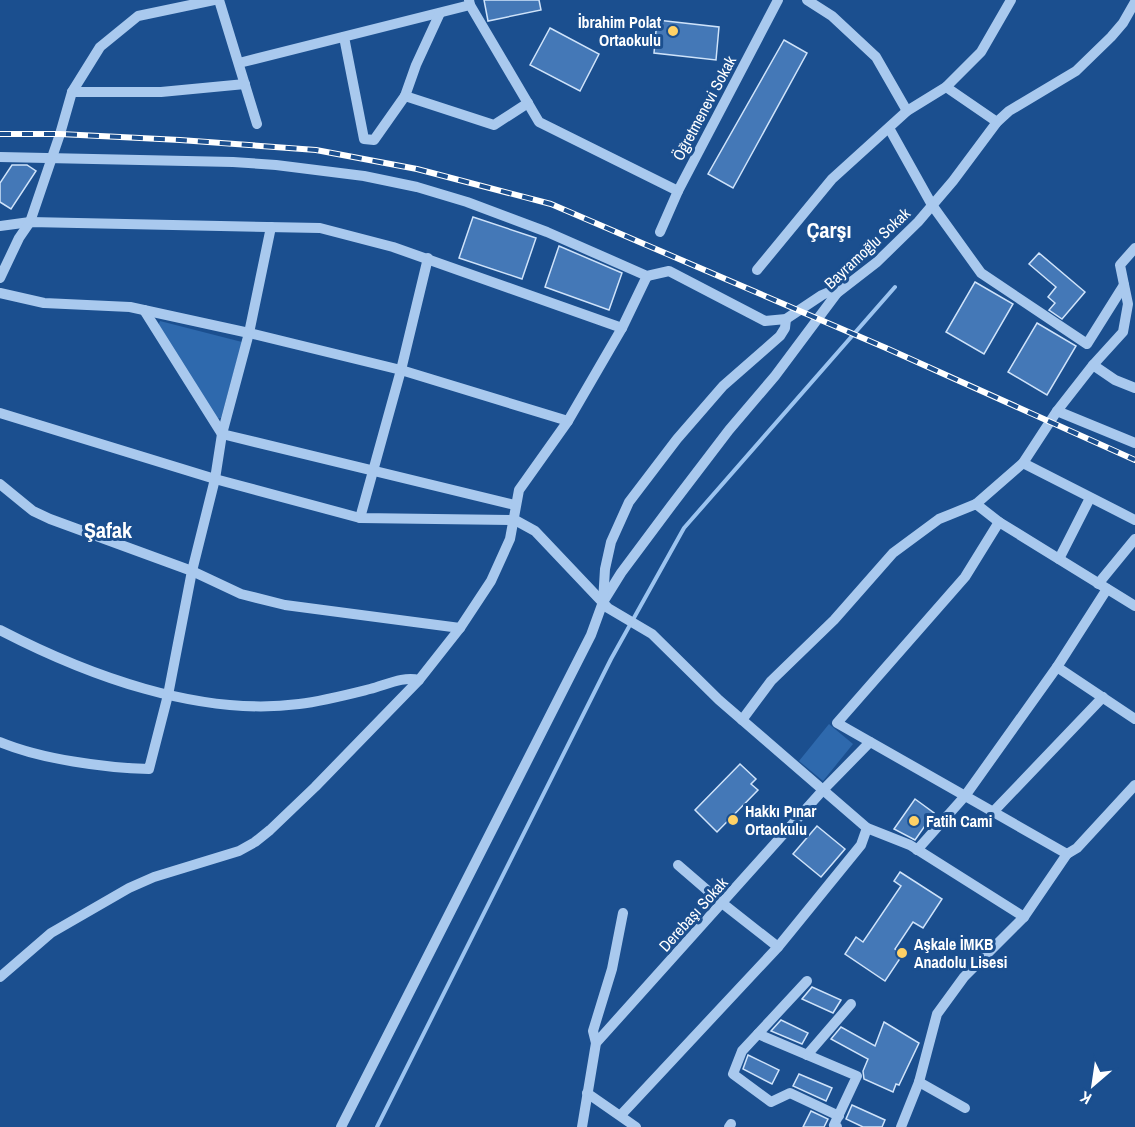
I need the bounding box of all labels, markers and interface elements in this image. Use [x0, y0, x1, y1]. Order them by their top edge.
place label: İbrahim Polat Ortaokulu [578, 11, 662, 51]
marker: İbrahim Polat Ortaokulu [666, 24, 680, 38]
street label: Öğretmenevi Sokak [667, 51, 741, 164]
street label: Bayramoğlu Sokak [819, 202, 915, 294]
district label: Çarşı [806, 215, 852, 245]
district label: Şafak [84, 515, 133, 545]
place label: Hakkı Pınar Ortaokulu [745, 800, 817, 840]
place label: Fatih Cami [926, 810, 992, 832]
marker: Hakkı Pınar Ortaokulu [726, 813, 740, 827]
marker: Fatih Cami [907, 814, 921, 828]
street label: Derebaşı Sokak [654, 872, 733, 956]
place label: Aşkale İMKB Anadolu Lisesi [914, 933, 1007, 973]
marker: Aşkale İMKB Anadolu Lisesi [895, 946, 909, 960]
north arrow [1063, 1055, 1123, 1115]
text: K [1076, 1086, 1095, 1110]

